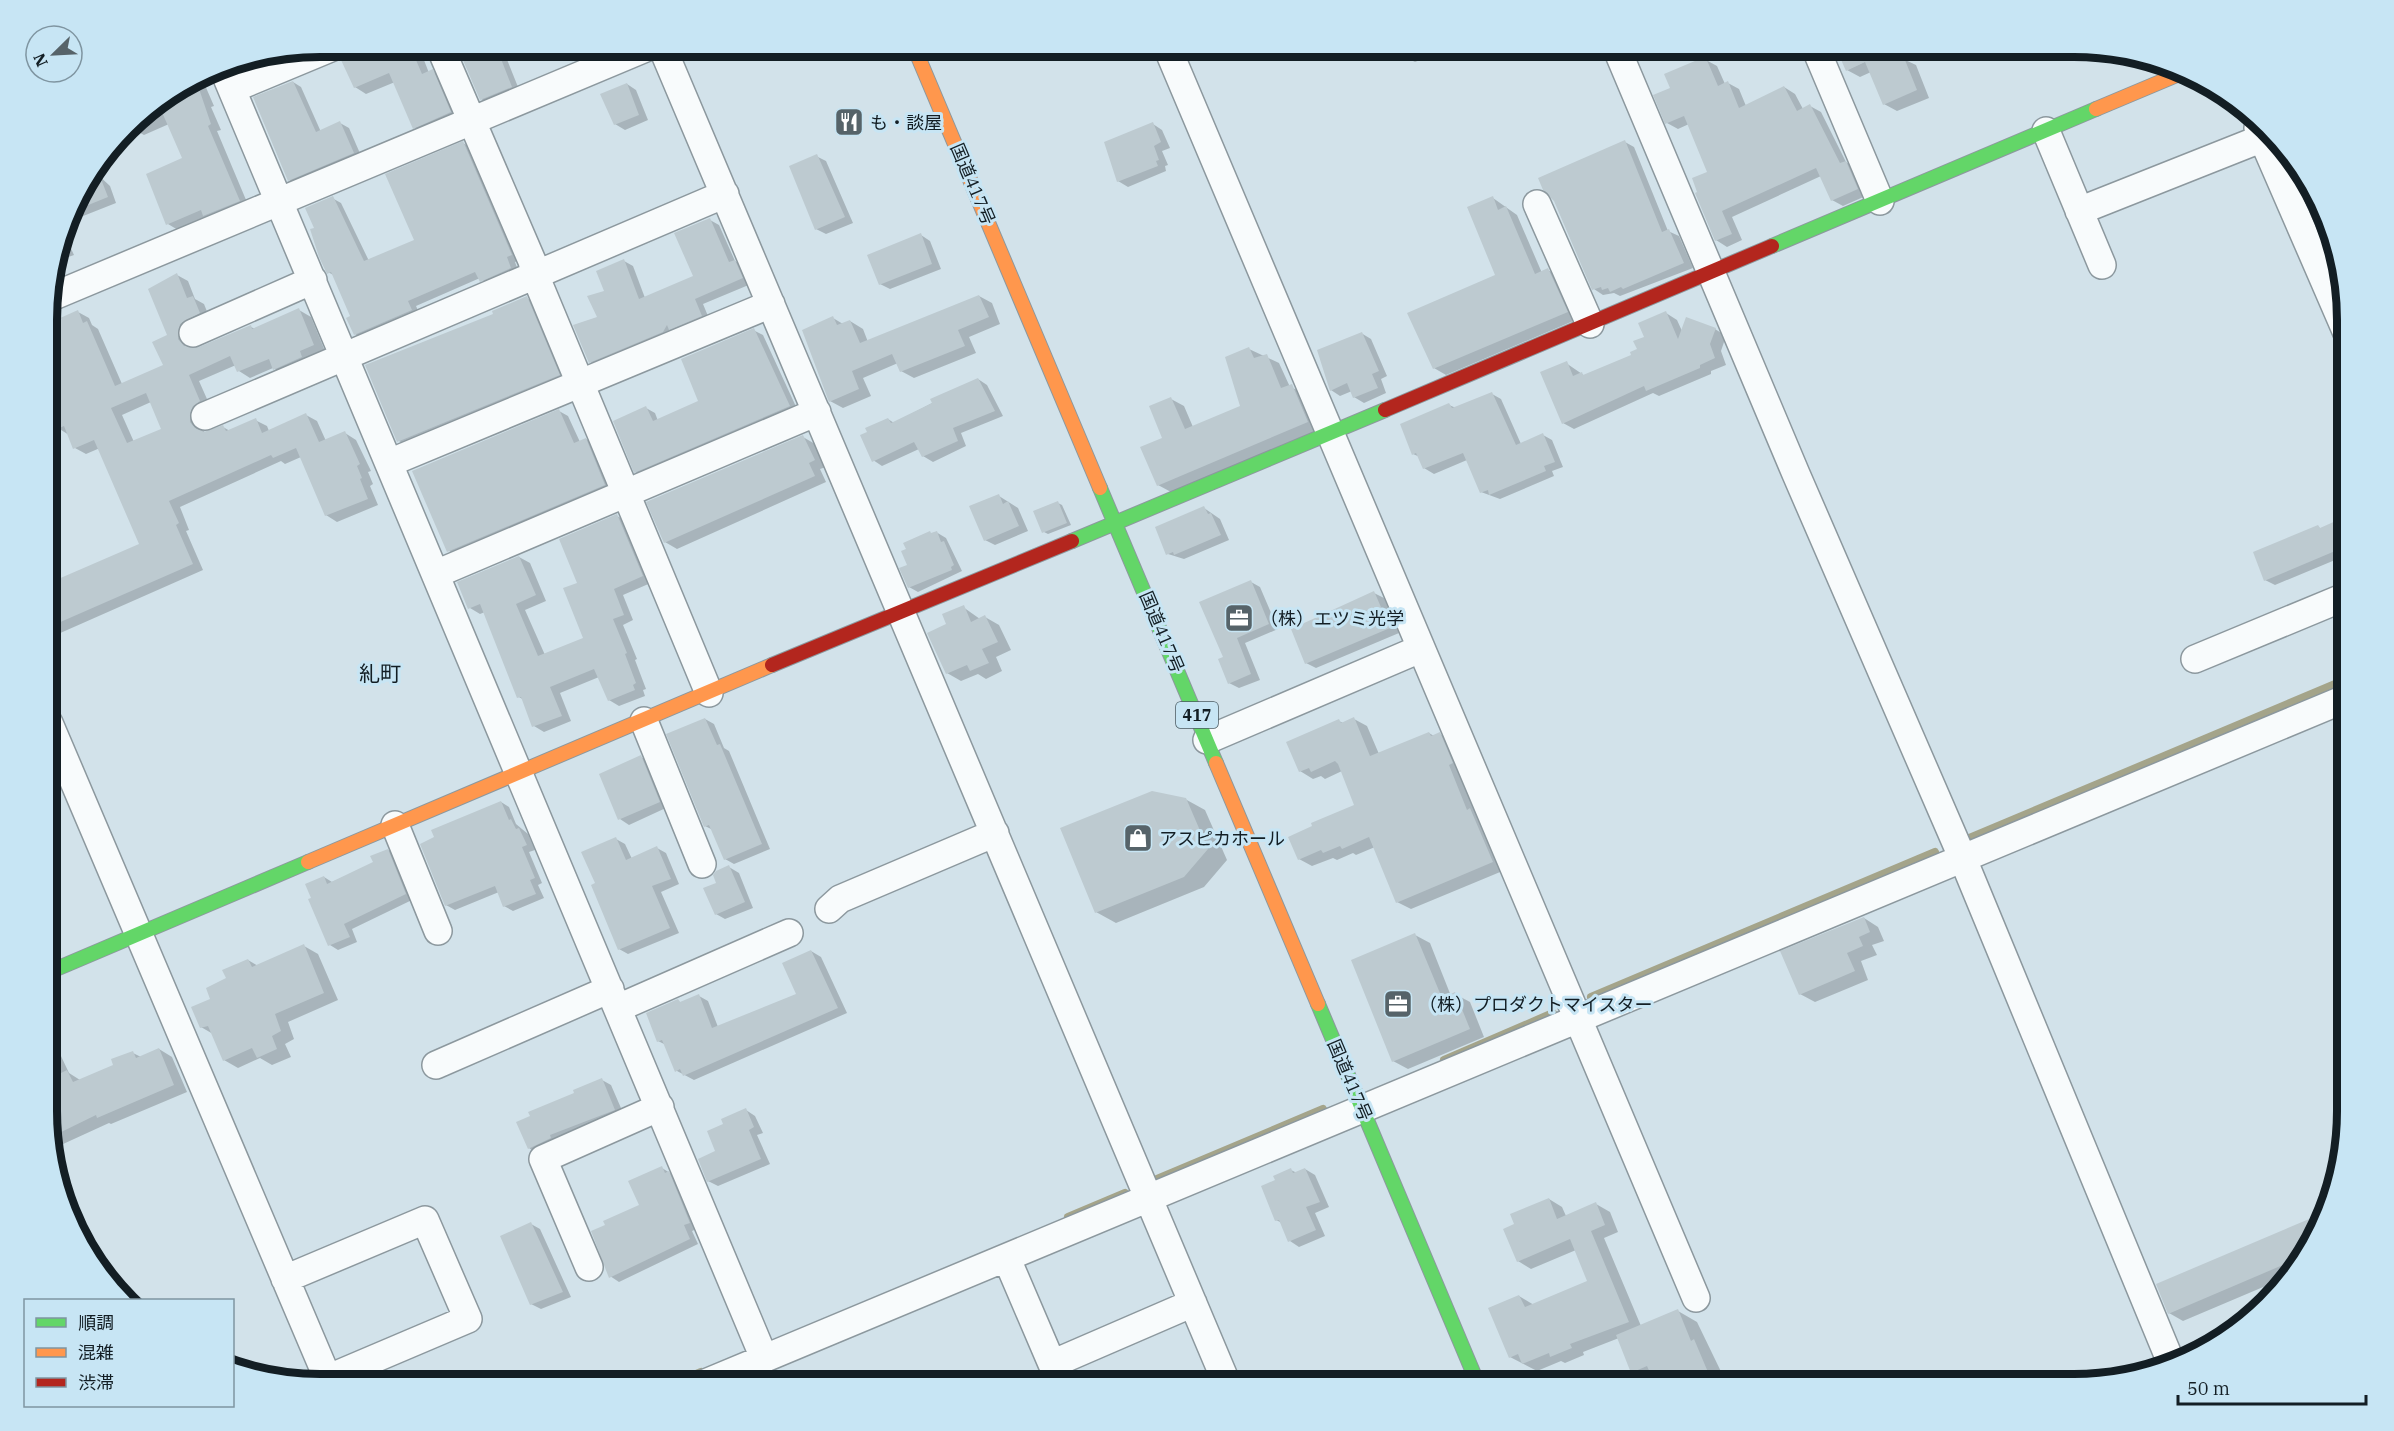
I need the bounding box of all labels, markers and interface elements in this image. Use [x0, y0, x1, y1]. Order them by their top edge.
north arrow [24, 24, 84, 84]
text: N [29, 50, 52, 70]
restaurant icon: も・談屋 [833, 106, 865, 138]
place label: も・談屋 [870, 111, 942, 134]
street label: 国道417号 [946, 140, 1000, 228]
street label: 国道417号 [1135, 588, 1189, 676]
office icon: （株）エツミ光学 [1223, 602, 1255, 634]
place label: （株）エツミ光学 [1260, 607, 1404, 630]
district label: 糺町 [359, 659, 401, 687]
road number: 417 [1176, 702, 1218, 728]
shop icon: アスピカホール [1122, 822, 1154, 854]
place label: アスピカホール [1159, 827, 1285, 850]
office icon: （株）プロダクトマイスター [1382, 988, 1414, 1020]
place label: （株）プロダクトマイスター [1419, 993, 1652, 1016]
street label: 国道417号 [1323, 1036, 1377, 1124]
legend [24, 1299, 234, 1407]
text: 順調 [78, 1311, 114, 1334]
text: 混雑 [78, 1341, 114, 1364]
scale bar [2178, 1368, 2366, 1406]
text: 渋滞 [78, 1371, 114, 1394]
text: 50 m [2187, 1377, 2230, 1400]

